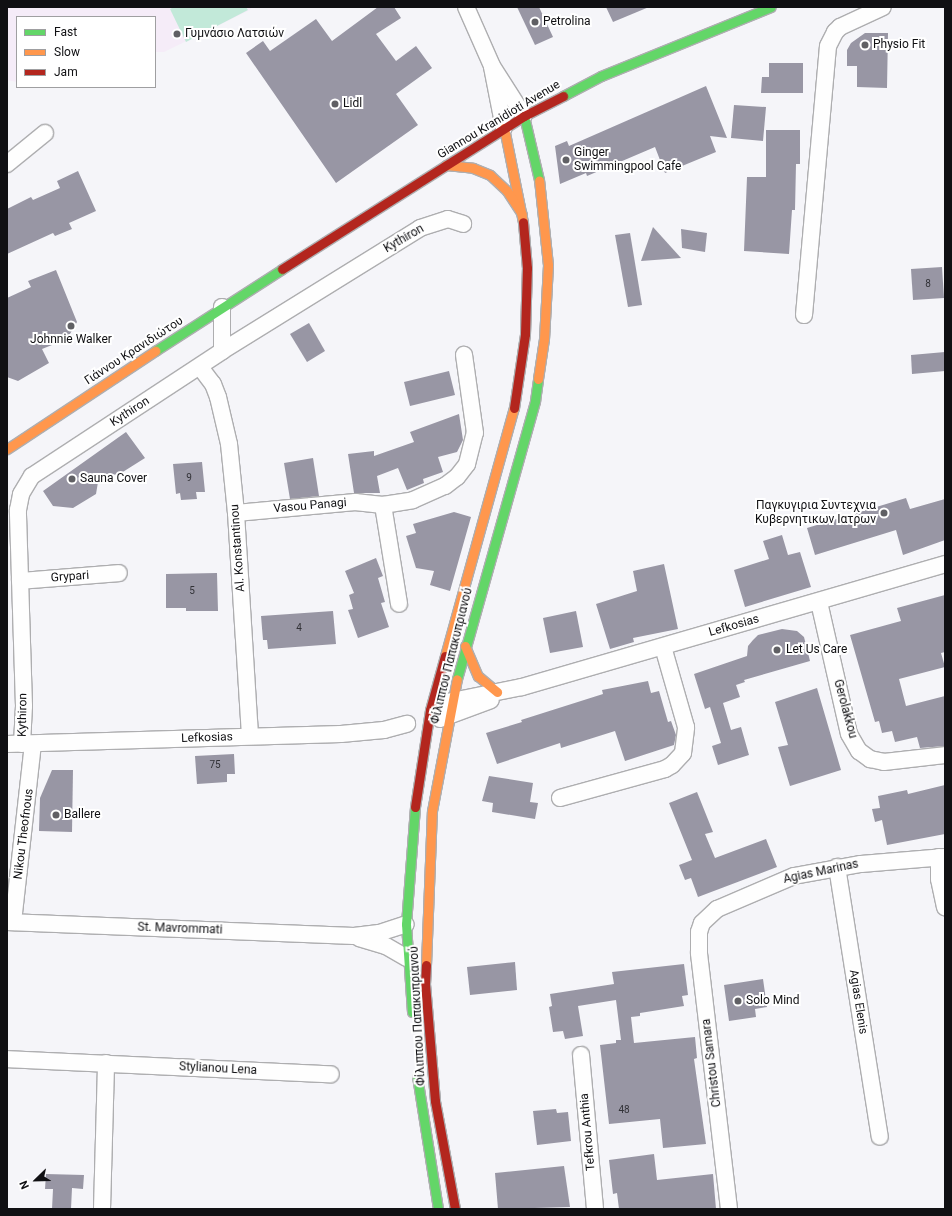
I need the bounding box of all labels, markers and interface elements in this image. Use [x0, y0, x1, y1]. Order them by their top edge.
place label: Petrolina [543, 15, 591, 29]
legend [16, 16, 156, 88]
marker: Petrolina [530, 17, 540, 27]
text: Fast [54, 25, 77, 39]
place label: Γυμνάσιο Λατσιών [185, 27, 284, 41]
marker: Γυμνάσιο Λατσιών [172, 29, 182, 39]
place label: Physio Fit [873, 38, 925, 52]
marker: Physio Fit [860, 40, 870, 50]
text: Slow [54, 45, 80, 59]
text: Jam [54, 65, 78, 79]
street label: Giannou Kranidioti Avenue [435, 78, 563, 162]
place label: Lidl [343, 97, 362, 111]
marker: Lidl [330, 99, 340, 109]
place label: Ginger Swimmingpool Cafe [574, 146, 681, 174]
marker: Ginger Swimmingpool Cafe [561, 155, 571, 165]
street label: Kythiron [381, 222, 427, 256]
house number: 8 [925, 278, 931, 290]
street label: Γιάννου Κρανιδιώτου [82, 314, 186, 388]
marker: Johnnie Walker [66, 321, 76, 331]
place label: Johnnie Walker [30, 333, 112, 347]
street label: Kythiron [108, 394, 152, 430]
place label: Sauna Cover [80, 472, 147, 486]
house number: 9 [186, 472, 192, 484]
marker: Sauna Cover [67, 474, 77, 484]
street label: Vasou Panagi [273, 496, 347, 516]
place label: Παγκυγιρια Συντεχνια Κυβερνητικων Ιατρων [755, 499, 876, 527]
street label: Al. Konstantinou [228, 504, 248, 592]
marker: Παγκυγιρια Συντεχνια Κυβερνητικων Ιατρων [879, 508, 889, 518]
street label: Grypari [50, 568, 90, 586]
house number: 5 [189, 585, 195, 597]
street label: Φίλιππου Παπακυπριανού [428, 586, 476, 726]
street label: Lefkosias [707, 612, 761, 640]
house number: 4 [296, 622, 302, 634]
place label: Let Us Care [786, 643, 847, 657]
marker: Let Us Care [771, 644, 783, 656]
street label: Gerolakkou [830, 678, 860, 740]
street label: Kythiron [15, 693, 31, 737]
street label: Lefkosias [181, 730, 233, 746]
house number: 75 [209, 759, 221, 771]
street label: Nikou Theofnous [11, 788, 37, 880]
place label: Ballere [64, 808, 101, 822]
marker: Ballere [51, 810, 61, 820]
street label: Agias Marinas [782, 857, 860, 887]
street label: St. Mavrommati [137, 920, 223, 938]
street label: Φίλιππου Παπακυπριανού [407, 946, 429, 1086]
street label: Agias Elenis [846, 969, 870, 1035]
place label: Solo Mind [746, 994, 799, 1008]
marker: Solo Mind [733, 996, 743, 1006]
street label: Christou Samara [699, 1018, 725, 1108]
street label: Stylianou Lena [179, 1060, 257, 1078]
street label: Tefkrou Anthia [577, 1093, 599, 1171]
house number: 48 [618, 1104, 630, 1116]
north arrow [16, 1160, 56, 1200]
text: N [17, 1179, 32, 1191]

